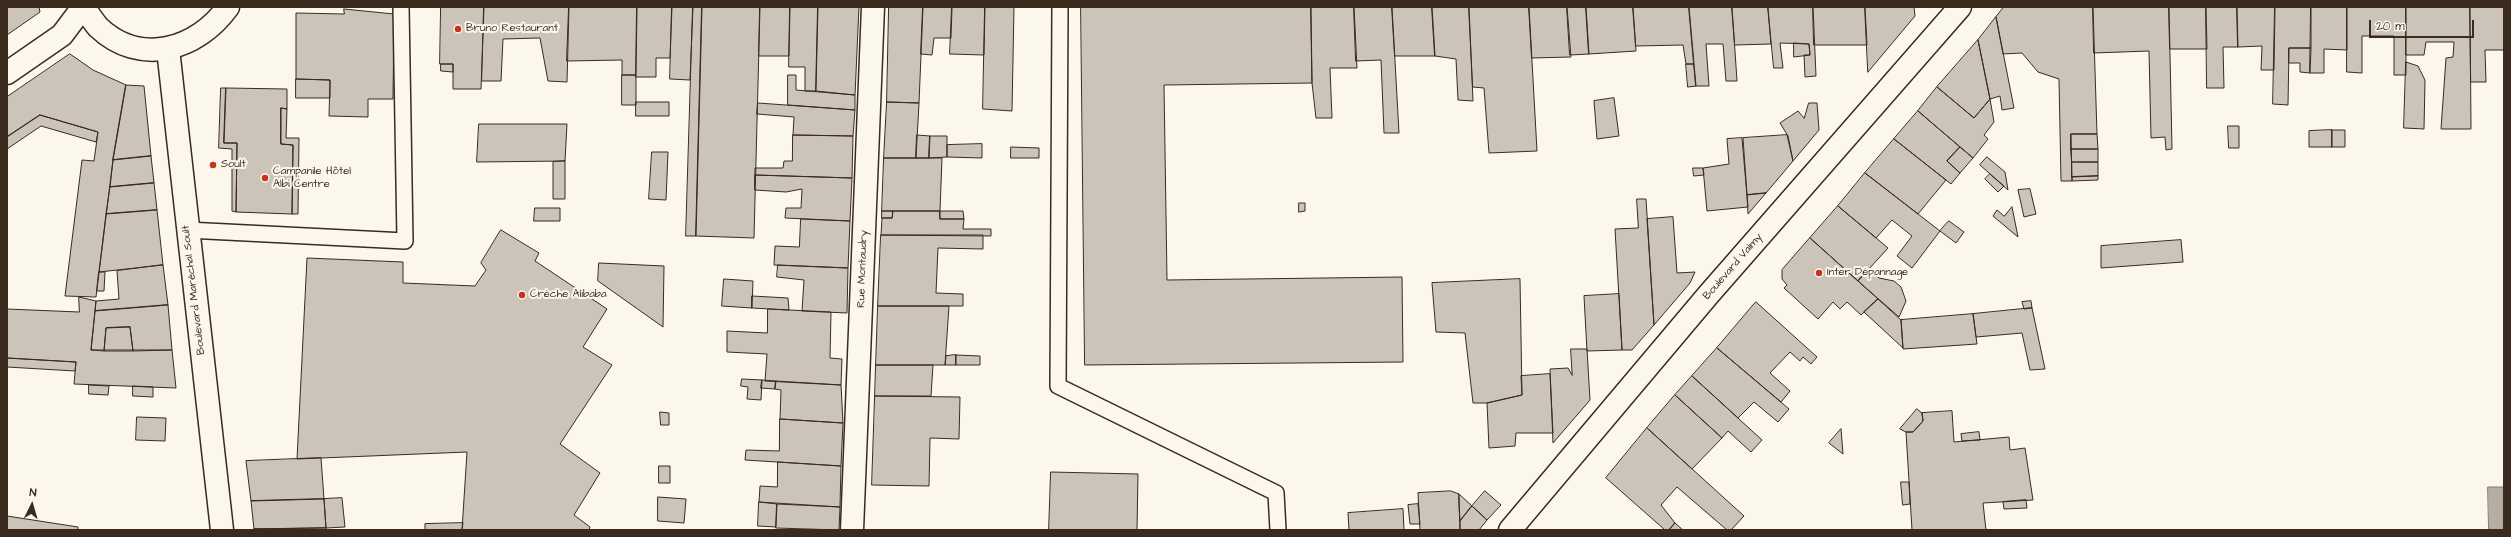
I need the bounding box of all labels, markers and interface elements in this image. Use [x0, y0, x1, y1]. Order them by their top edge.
scale bar [2371, 12, 2476, 38]
text: 20 m [2376, 18, 2405, 35]
place label: Bruno Restaurant [466, 22, 558, 36]
marker: Bruno Restaurant [453, 24, 463, 34]
place label: Soult [221, 158, 246, 172]
marker: Soult [208, 160, 218, 170]
place label: Campanile Hôtel Albi Centre [273, 165, 351, 191]
marker: Campanile Hôtel Albi Centre [260, 173, 270, 183]
street label: Boulevard Maréchal Soult [179, 224, 209, 356]
street label: Rue Montaudry [855, 230, 871, 308]
street label: Boulevard Valmy [1701, 231, 1765, 303]
place label: Inter Dépannage [1827, 266, 1908, 280]
marker: Inter Dépannage [1814, 268, 1824, 278]
place label: Crèche Alibaba [530, 288, 607, 302]
marker: Crèche Alibaba [517, 290, 527, 300]
north arrow [12, 485, 52, 525]
text: N [29, 485, 37, 500]

